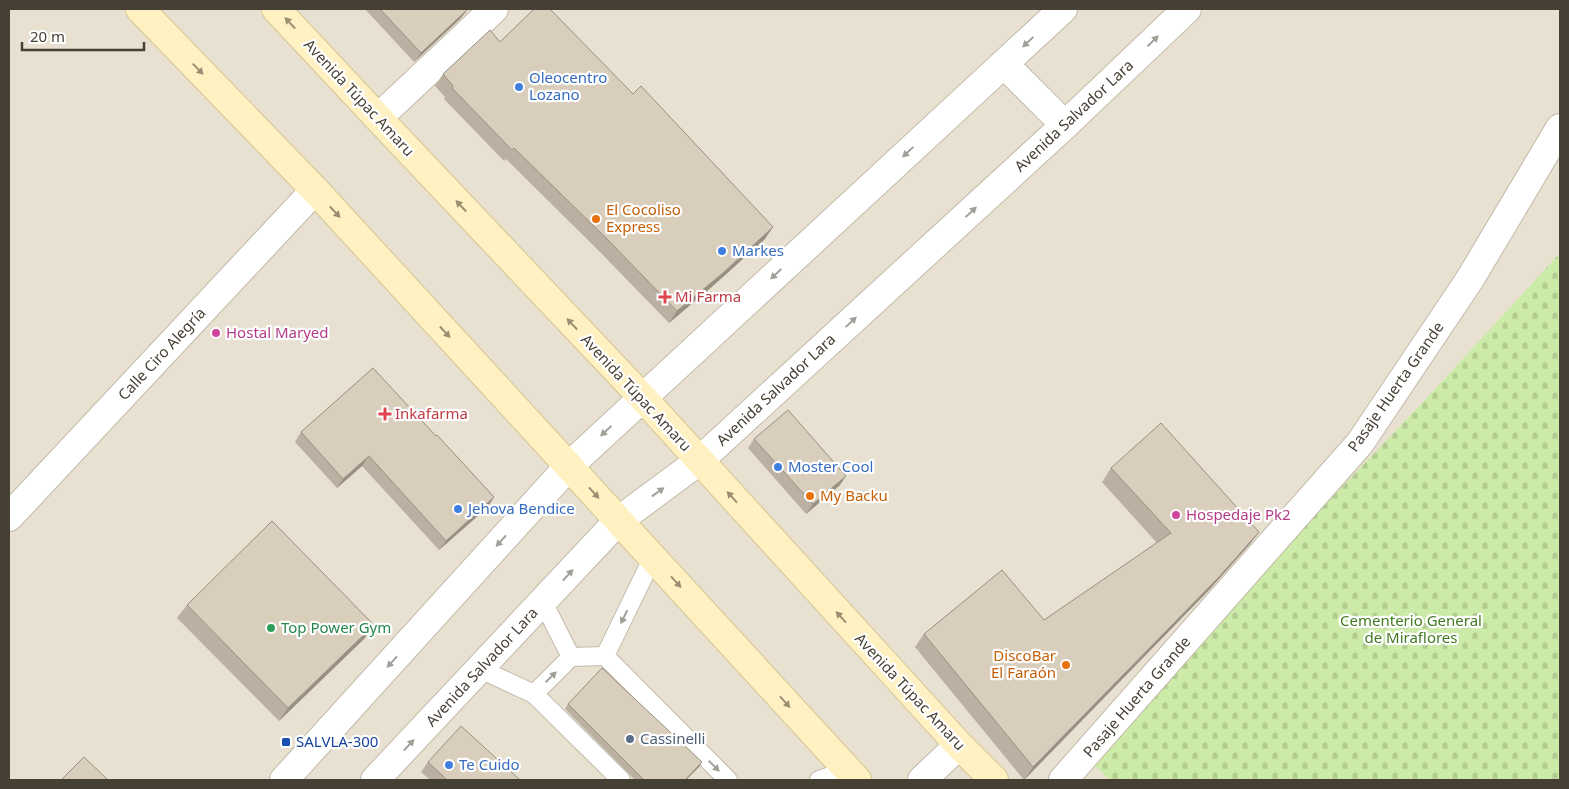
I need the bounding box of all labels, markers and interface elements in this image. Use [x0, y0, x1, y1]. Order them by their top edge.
one-way arrow [284, 18, 296, 30]
scale bar [22, 20, 145, 52]
text: 20 m [30, 26, 65, 46]
street label: Avenida Túpac Amaru [300, 34, 419, 160]
one-way arrow [1147, 35, 1159, 47]
one-way arrow [1022, 36, 1034, 48]
street label: Avenida Salvador Lara [1009, 55, 1137, 176]
one-way arrow [192, 63, 204, 75]
place label: Oleocentro Lozano [529, 67, 607, 104]
marker: Oleocentro Lozano [513, 81, 525, 93]
one-way arrow [903, 146, 915, 158]
place label: El Cocoliso Express [606, 199, 681, 236]
one-way arrow [455, 200, 467, 212]
one-way arrow [329, 206, 341, 218]
one-way arrow [964, 206, 976, 218]
marker: El Cocoliso Express [590, 213, 602, 225]
place label: Markes [732, 240, 784, 260]
marker: Markes [716, 245, 728, 257]
one-way arrow [770, 268, 782, 280]
place label: Mi Farma [675, 286, 741, 306]
marker: Mi Farma [659, 291, 671, 303]
street label: Calle Ciro Alegría [113, 303, 209, 404]
one-way arrow [845, 316, 857, 328]
one-way arrow [566, 318, 578, 330]
street label: Pasaje Huerta Grande [1343, 318, 1448, 455]
place label: Hostal Maryed [226, 322, 329, 342]
one-way arrow [439, 325, 451, 337]
marker: Hostal Maryed [210, 327, 222, 339]
street label: Avenida Túpac Amaru [577, 329, 696, 455]
street label: Avenida Salvador Lara [711, 329, 839, 450]
place label: Inkafarma [395, 403, 468, 423]
marker: Inkafarma [379, 408, 391, 420]
one-way arrow [601, 425, 613, 437]
place label: Moster Cool [788, 456, 873, 476]
marker: Moster Cool [772, 461, 784, 473]
place label: My Backu [820, 485, 888, 505]
one-way arrow [588, 487, 599, 500]
one-way arrow [651, 487, 665, 497]
one-way arrow [726, 490, 737, 503]
marker: My Backu [804, 490, 816, 502]
place label: Jehova Bendice [466, 498, 575, 518]
marker: Jehova Bendice [452, 503, 464, 515]
place label: Hospedaje Pk2 [1186, 504, 1291, 524]
marker: Hospedaje Pk2 [1170, 509, 1182, 521]
one-way arrow [495, 535, 507, 547]
one-way arrow [562, 570, 574, 582]
one-way arrow [670, 575, 682, 587]
street label: Avenida Salvador Lara [421, 602, 542, 730]
one-way arrow [620, 610, 628, 624]
park label: Cementerio General de Miraflores [1340, 610, 1482, 647]
one-way arrow [835, 611, 847, 623]
place label: Top Power Gym [281, 617, 391, 637]
marker: Top Power Gym [265, 622, 277, 634]
street label: Avenida Túpac Amaru [851, 628, 970, 754]
street label: Pasaje Huerta Grande [1078, 632, 1194, 761]
place label: DiscoBar El Faraón [991, 645, 1056, 682]
one-way arrow [386, 655, 397, 668]
marker: DiscoBar El Faraón [1060, 659, 1072, 671]
one-way arrow [545, 671, 557, 683]
one-way arrow [779, 695, 791, 707]
place label: Cassinelli [640, 728, 705, 748]
place label: SALVLA-300 [296, 731, 378, 751]
marker: Cassinelli [624, 733, 636, 745]
marker: SALVLA-300 [280, 736, 292, 748]
one-way arrow [403, 739, 415, 751]
place label: Te Cuido [459, 754, 520, 774]
marker: Te Cuido [443, 759, 455, 771]
one-way arrow [707, 759, 719, 771]

